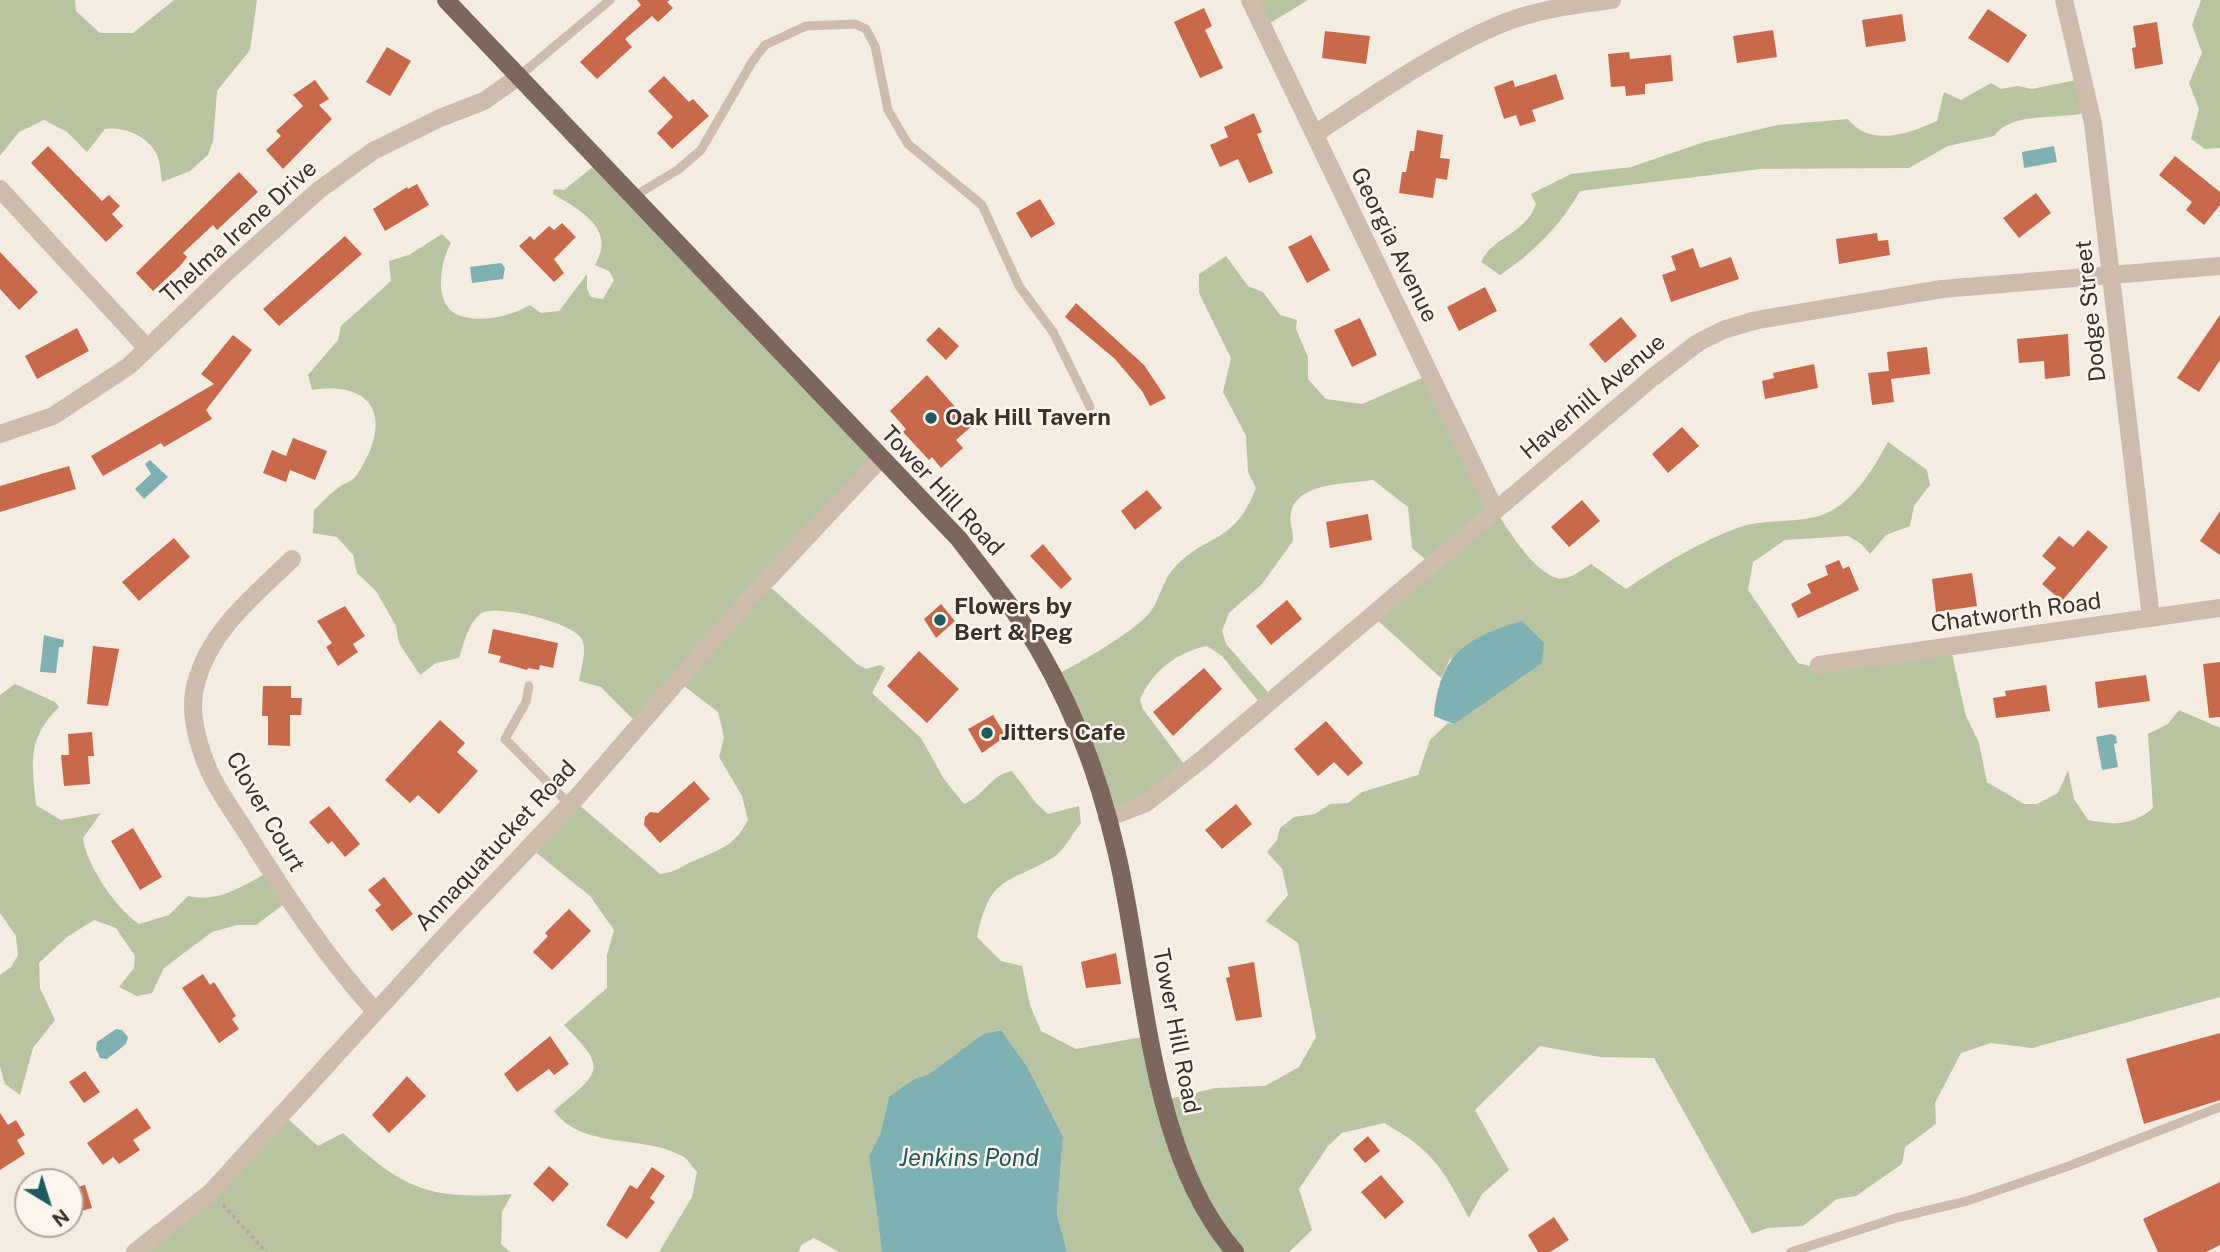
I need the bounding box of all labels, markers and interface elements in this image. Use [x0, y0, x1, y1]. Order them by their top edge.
street label: Thelma Irene Drive [155, 155, 323, 309]
street label: Georgia Avenue [1345, 163, 1443, 327]
street label: Dodge Street [2070, 239, 2112, 383]
street label: Haverhill Avenue [1515, 328, 1671, 466]
place label: Oak Hill Tavern [945, 404, 1111, 432]
marker: Oak Hill Tavern [923, 410, 939, 426]
street label: Tower Hill Road [875, 420, 1009, 562]
street label: Chatworth Road [1929, 587, 2103, 639]
place label: Flowers by Bert & Peg [954, 593, 1073, 647]
marker: Flowers by Bert & Peg [932, 612, 948, 628]
place label: Jitters Cafe [1001, 719, 1126, 747]
marker: Jitters Cafe [979, 725, 995, 741]
street label: Clover Court [220, 747, 310, 877]
street label: Annaquatucket Road [410, 755, 582, 937]
street label: Tower Hill Road [1146, 946, 1206, 1116]
water label: Jenkins Pond [899, 1145, 1039, 1173]
north arrow [14, 1168, 84, 1238]
text: N [48, 1205, 73, 1231]

